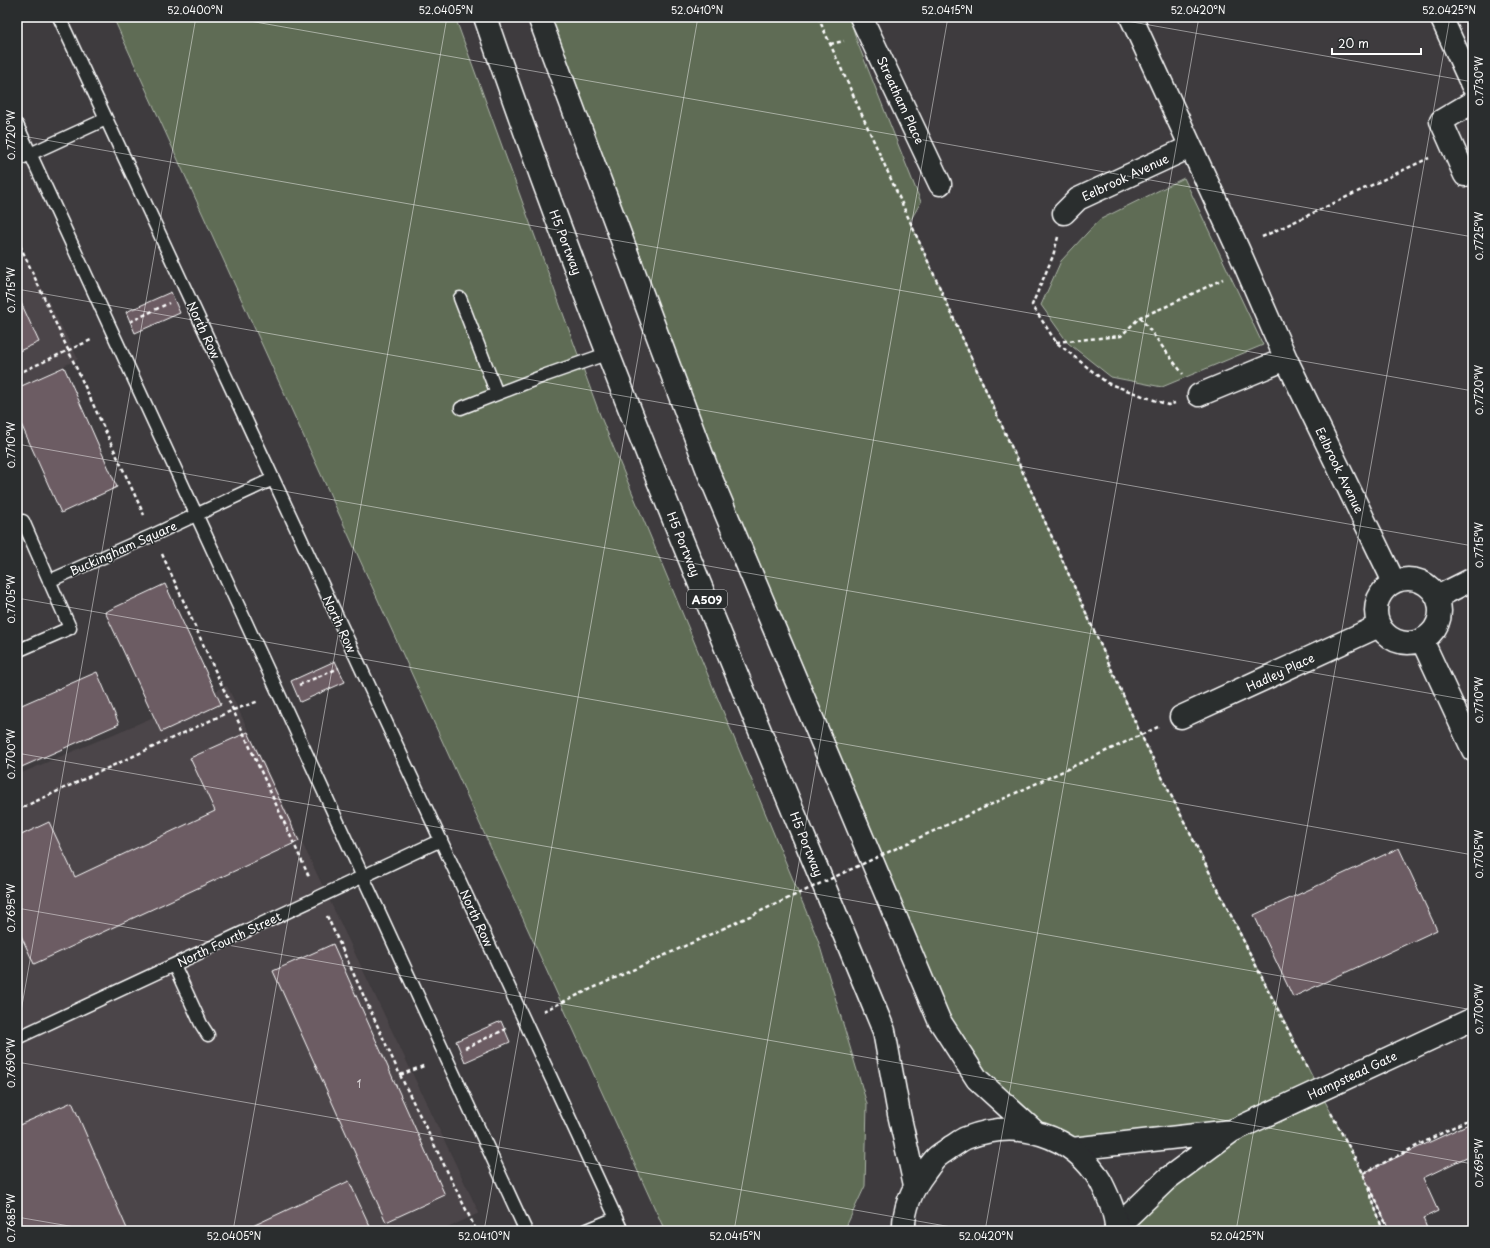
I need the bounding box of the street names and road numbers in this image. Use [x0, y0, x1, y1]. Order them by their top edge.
street label: Streatham Place [873, 53, 929, 147]
street label: Eelbrook Avenue [1079, 149, 1172, 205]
street label: H5 Portway [545, 207, 587, 277]
street label: North Row [183, 298, 225, 362]
street label: Eelbrook Avenue [1311, 424, 1369, 517]
street label: H5 Portway [663, 509, 705, 579]
street label: Buckingham Square [67, 516, 179, 580]
road number: A509 [687, 590, 727, 608]
street label: North Row [319, 592, 361, 656]
street label: Hadley Place [1243, 648, 1317, 696]
street label: H5 Portway [786, 809, 828, 879]
street label: North Row [456, 886, 498, 950]
street label: North Fourth Street [174, 907, 284, 971]
street label: Hampstead Gate [1304, 1046, 1400, 1104]

